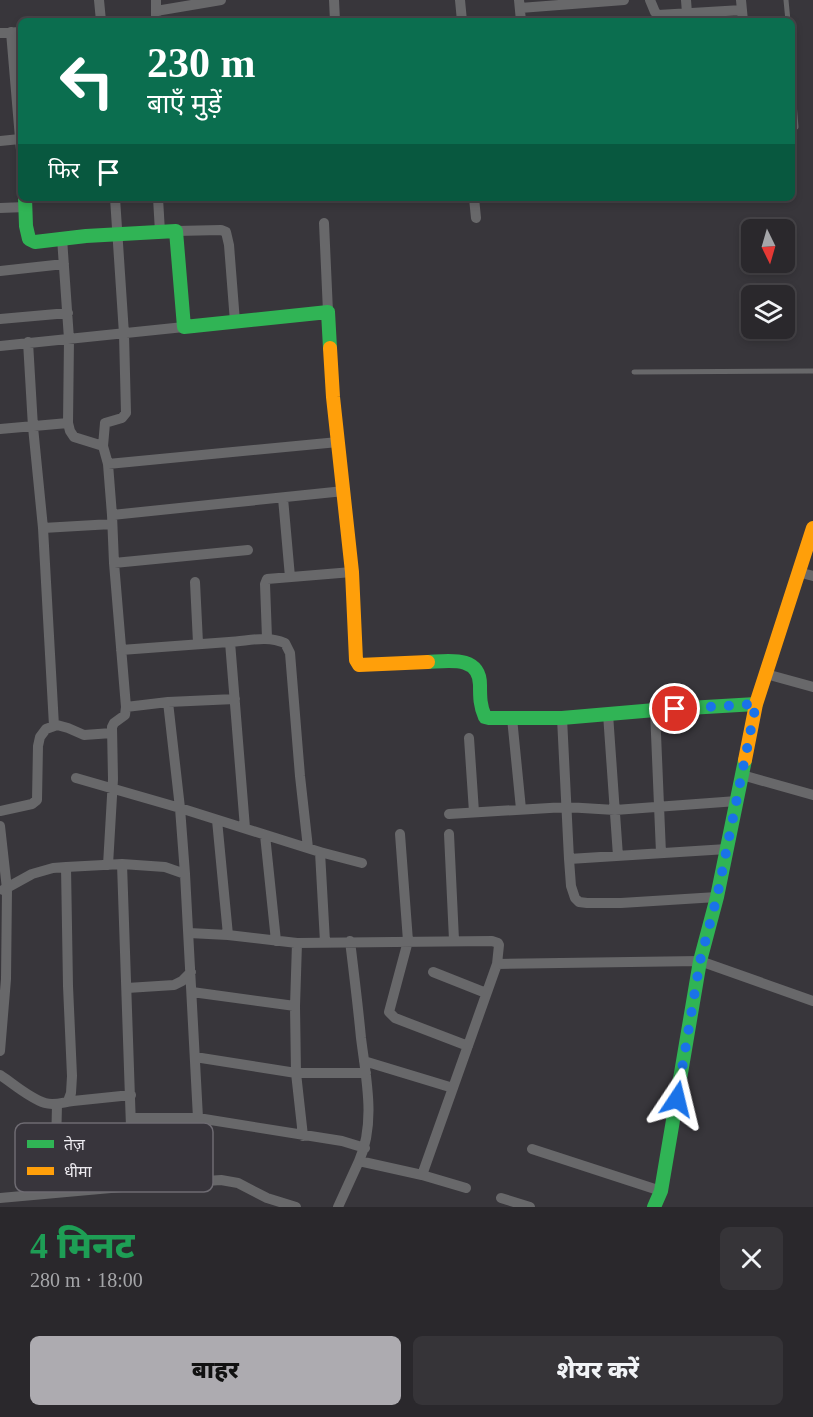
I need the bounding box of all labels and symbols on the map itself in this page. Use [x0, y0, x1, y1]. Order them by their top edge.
north arrow [741, 219, 795, 273]
pin [649, 683, 700, 734]
position arrow [645, 1067, 709, 1131]
legend [15, 1123, 213, 1192]
text: तेज़ [64, 1135, 86, 1153]
text: धीमा [64, 1163, 93, 1180]

